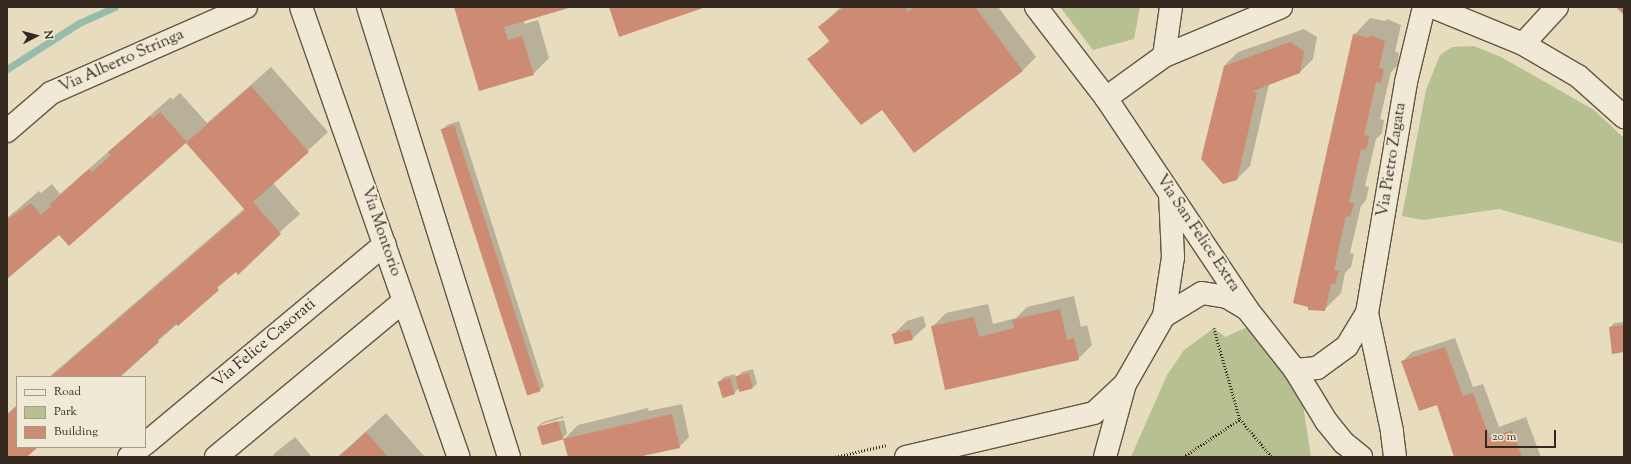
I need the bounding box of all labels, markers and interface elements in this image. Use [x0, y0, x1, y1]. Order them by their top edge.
north arrow [16, 16, 56, 56]
street label: Via Alberto Stringa [57, 26, 187, 98]
text: N [40, 30, 56, 40]
street label: Via Pietro Zagata [1374, 101, 1412, 219]
street label: Via San Felice Extra [1151, 172, 1243, 296]
street label: Via Montorio [356, 185, 404, 279]
street label: Via Felice Casorati [210, 295, 320, 393]
legend [16, 376, 146, 448]
text: Road [54, 383, 81, 401]
text: Park [54, 403, 77, 421]
scale bar [1487, 422, 1558, 448]
text: Building [54, 423, 98, 441]
text: 20 m [1492, 428, 1516, 446]

